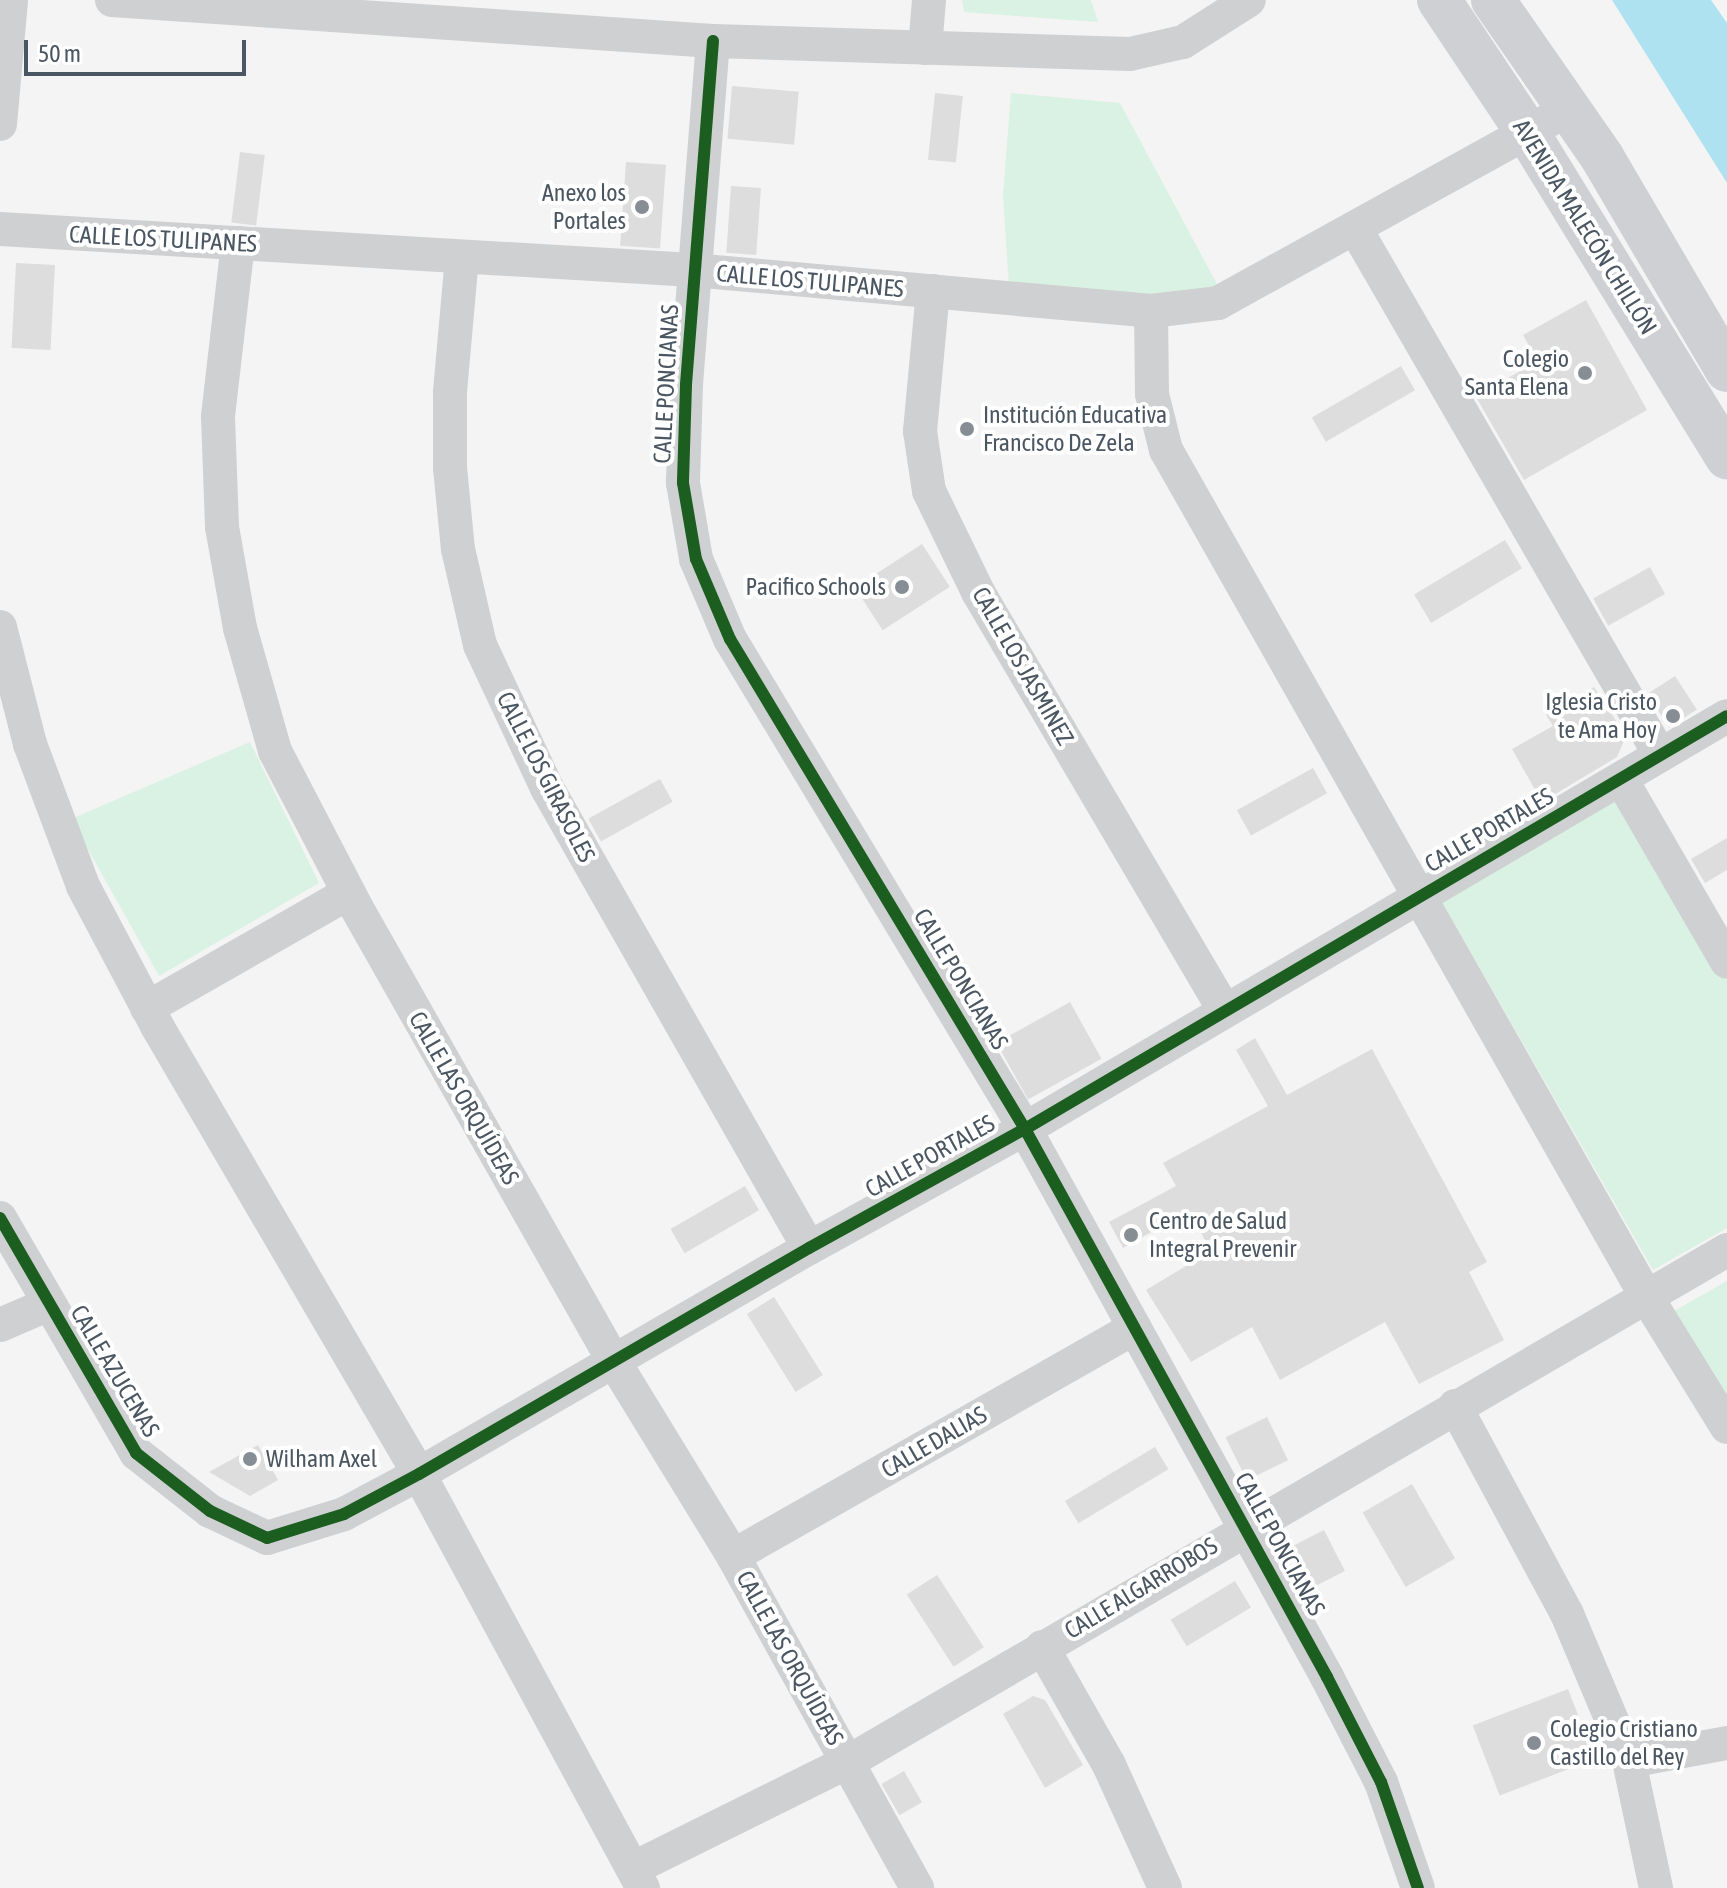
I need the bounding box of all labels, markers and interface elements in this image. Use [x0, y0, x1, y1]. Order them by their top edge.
scale bar [28, 24, 250, 74]
text: 50 m [38, 40, 81, 67]
street label: AVENIDA MALECÓN CHILLÓN [1507, 114, 1663, 340]
place label: Anexo los Portales [542, 179, 626, 235]
marker: Anexo los Portales [633, 198, 651, 216]
street label: CALLE LOS TULIPANES [68, 220, 258, 258]
street label: CALLE LOS TULIPANES [715, 258, 905, 304]
street label: CALLE PONCIANAS [647, 304, 685, 464]
place label: Colegio Santa Elena [1465, 345, 1569, 401]
marker: Colegio Santa Elena [1576, 364, 1594, 382]
place label: Institución Educativa Francisco De Zela [983, 401, 1167, 457]
marker: Institución Educativa Francisco De Zela [958, 420, 976, 438]
place label: Pacifico Schools [746, 573, 886, 601]
marker: Pacifico Schools [893, 578, 911, 596]
street label: CALLE LOS JASMINEZ [966, 582, 1080, 750]
street label: CALLE LOS GIRASOLES [491, 687, 601, 867]
place label: Iglesia Cristo te Ama Hoy [1545, 688, 1657, 744]
marker: Iglesia Cristo te Ama Hoy [1664, 707, 1682, 725]
street label: CALLE PORTALES [1420, 782, 1558, 878]
street label: CALLE PONCIANAS [908, 903, 1014, 1055]
street label: CALLE LAS ORQUÍDEAS [403, 1007, 525, 1189]
street label: CALLE PORTALES [860, 1109, 1000, 1203]
place label: Centro de Salud Integral Prevenir [1149, 1207, 1296, 1263]
marker: Centro de Salud Integral Prevenir [1120, 1224, 1142, 1246]
street label: CALLE AZUCENAS [64, 1300, 166, 1442]
street label: CALLE DALIAS [876, 1400, 992, 1484]
place label: Wilham Axel [266, 1445, 377, 1473]
marker: Wilham Axel [241, 1450, 259, 1468]
street label: CALLE PONCIANAS [1229, 1467, 1331, 1621]
street label: CALLE ALGARROBOS [1059, 1531, 1223, 1645]
street label: CALLE LAS ORQUÍDEAS [730, 1566, 850, 1750]
place label: Colegio Cristiano Castillo del Rey [1550, 1715, 1698, 1771]
marker: Colegio Cristiano Castillo del Rey [1525, 1734, 1543, 1752]

